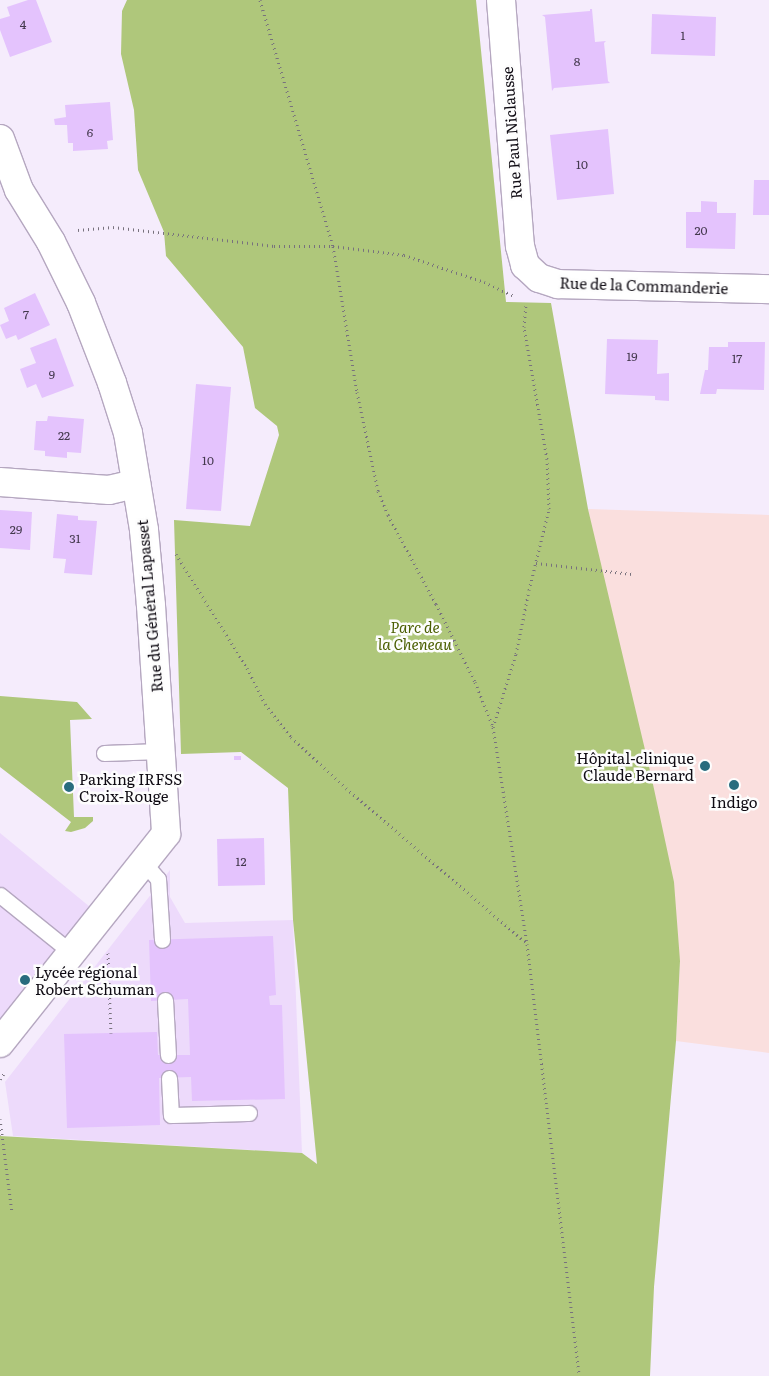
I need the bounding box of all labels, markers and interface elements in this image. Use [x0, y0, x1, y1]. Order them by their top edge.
house number: 4 [20, 18, 26, 32]
house number: 1 [681, 29, 685, 43]
house number: 8 [574, 55, 580, 69]
street label: Rue Paul Niclausse [497, 66, 525, 200]
house number: 6 [87, 126, 93, 140]
house number: 10 [576, 158, 588, 172]
house number: 20 [694, 224, 708, 238]
street label: Rue de la Commanderie [559, 273, 729, 297]
house number: 7 [23, 308, 29, 322]
house number: 19 [626, 350, 638, 364]
house number: 17 [732, 352, 742, 366]
house number: 9 [49, 368, 55, 382]
house number: 22 [58, 429, 70, 443]
house number: 10 [202, 454, 214, 468]
street label: Rue du Général Lapasset [132, 519, 166, 693]
house number: 29 [10, 523, 22, 537]
house number: 31 [69, 532, 81, 546]
park label: Parc de la Cheneau [378, 617, 452, 652]
place label: Hôpital-clinique Claude Bernard [576, 748, 694, 783]
marker: Hôpital-clinique Claude Bernard [698, 759, 712, 773]
place label: Parking IRFSS Croix-Rouge [79, 769, 182, 804]
marker: Indigo [728, 779, 740, 791]
marker: Parking IRFSS Croix-Rouge [63, 781, 75, 793]
place label: Indigo [710, 793, 758, 811]
house number: 12 [236, 855, 246, 869]
place label: Lycée régional Robert Schuman [35, 962, 154, 997]
marker: Lycée régional Robert Schuman [19, 974, 31, 986]

